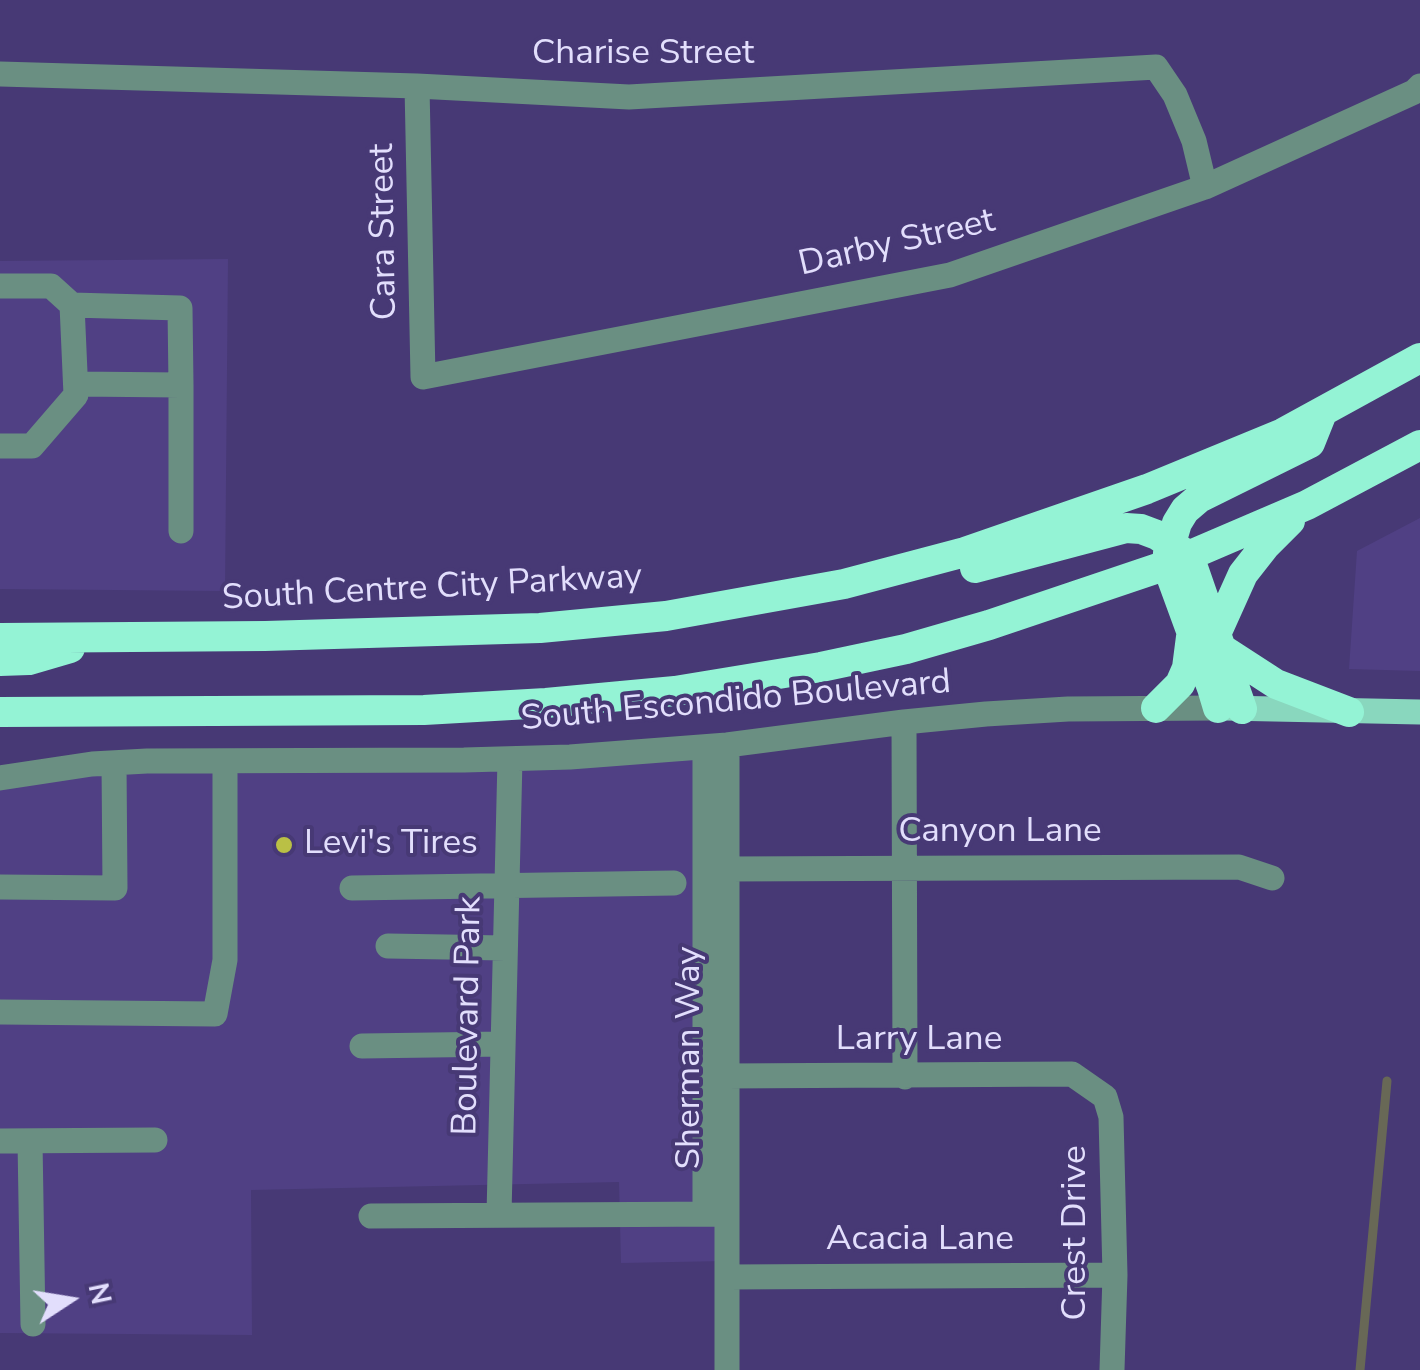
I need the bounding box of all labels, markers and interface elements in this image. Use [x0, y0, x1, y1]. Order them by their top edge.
street label: Charise Street [532, 34, 754, 76]
street label: Cara Street [362, 143, 408, 321]
street label: Darby Street [795, 201, 999, 287]
street label: South Centre City Parkway [221, 557, 643, 621]
street label: South Escondido Boulevard [519, 662, 953, 742]
street label: Canyon Lane [898, 812, 1102, 854]
place label: Levi's Tires [304, 824, 478, 866]
marker: Levi's Tires [273, 834, 295, 856]
street label: Boulevard Park [446, 896, 492, 1136]
street label: Sherman Way [670, 947, 712, 1169]
street label: Larry Lane [836, 1020, 1002, 1062]
street label: Crest Drive [1056, 1145, 1098, 1321]
street label: Acacia Lane [826, 1220, 1014, 1262]
north arrow [20, 1250, 120, 1350]
text: N [79, 1280, 120, 1308]

